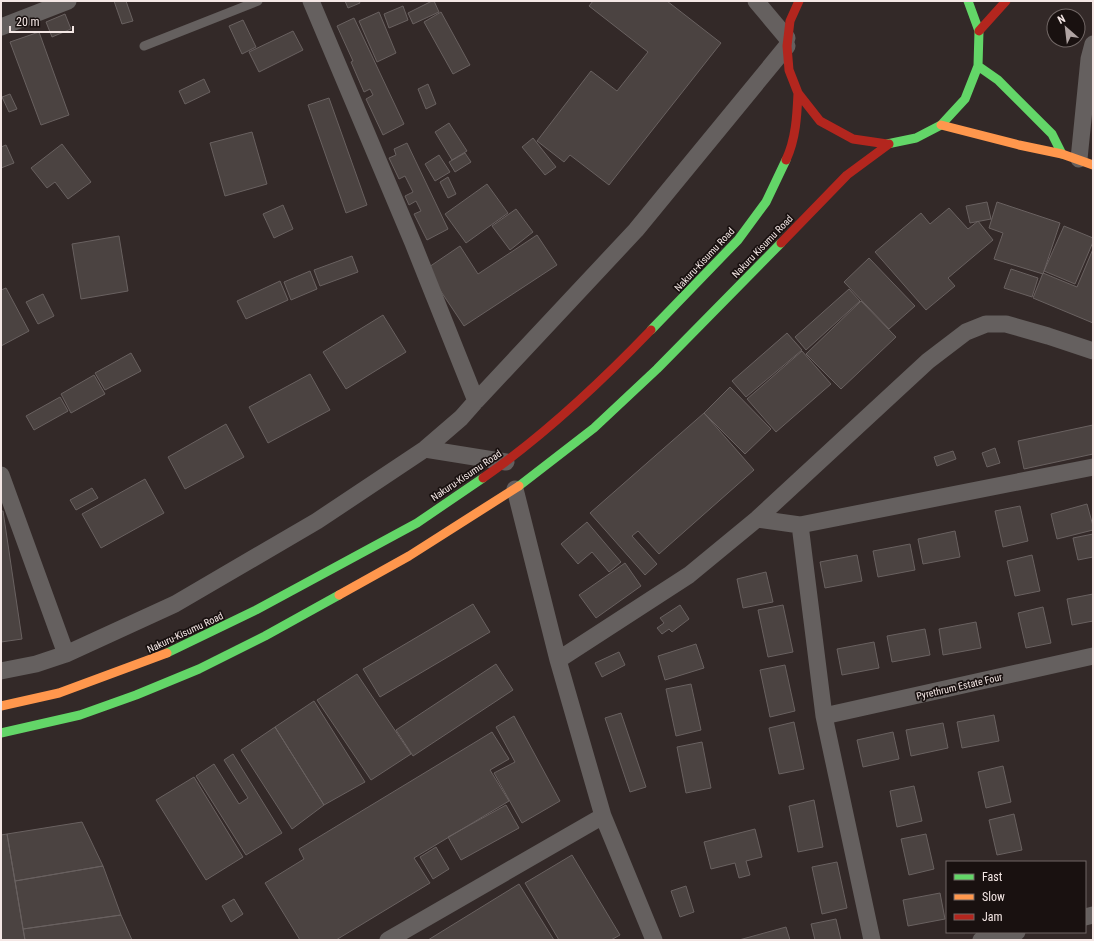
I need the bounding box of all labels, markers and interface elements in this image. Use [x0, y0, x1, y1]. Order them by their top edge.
scale bar [10, 8, 73, 34]
north arrow [1046, 8, 1086, 48]
text: N [1056, 12, 1068, 27]
text: 20 m [16, 15, 40, 29]
street label: Nakuru Kisumu Road [730, 213, 795, 280]
street label: Nakuru-Kisumu Road [672, 225, 737, 293]
street label: Nakuru-Kisumu Road [429, 448, 504, 503]
street label: Nakuru-Kisumu Road [145, 610, 225, 655]
street label: Pyrethrum Estate Four [915, 671, 1003, 702]
legend [946, 861, 1086, 933]
text: Fast [982, 870, 1003, 884]
text: Slow [982, 890, 1005, 904]
text: Jam [982, 910, 1003, 924]

